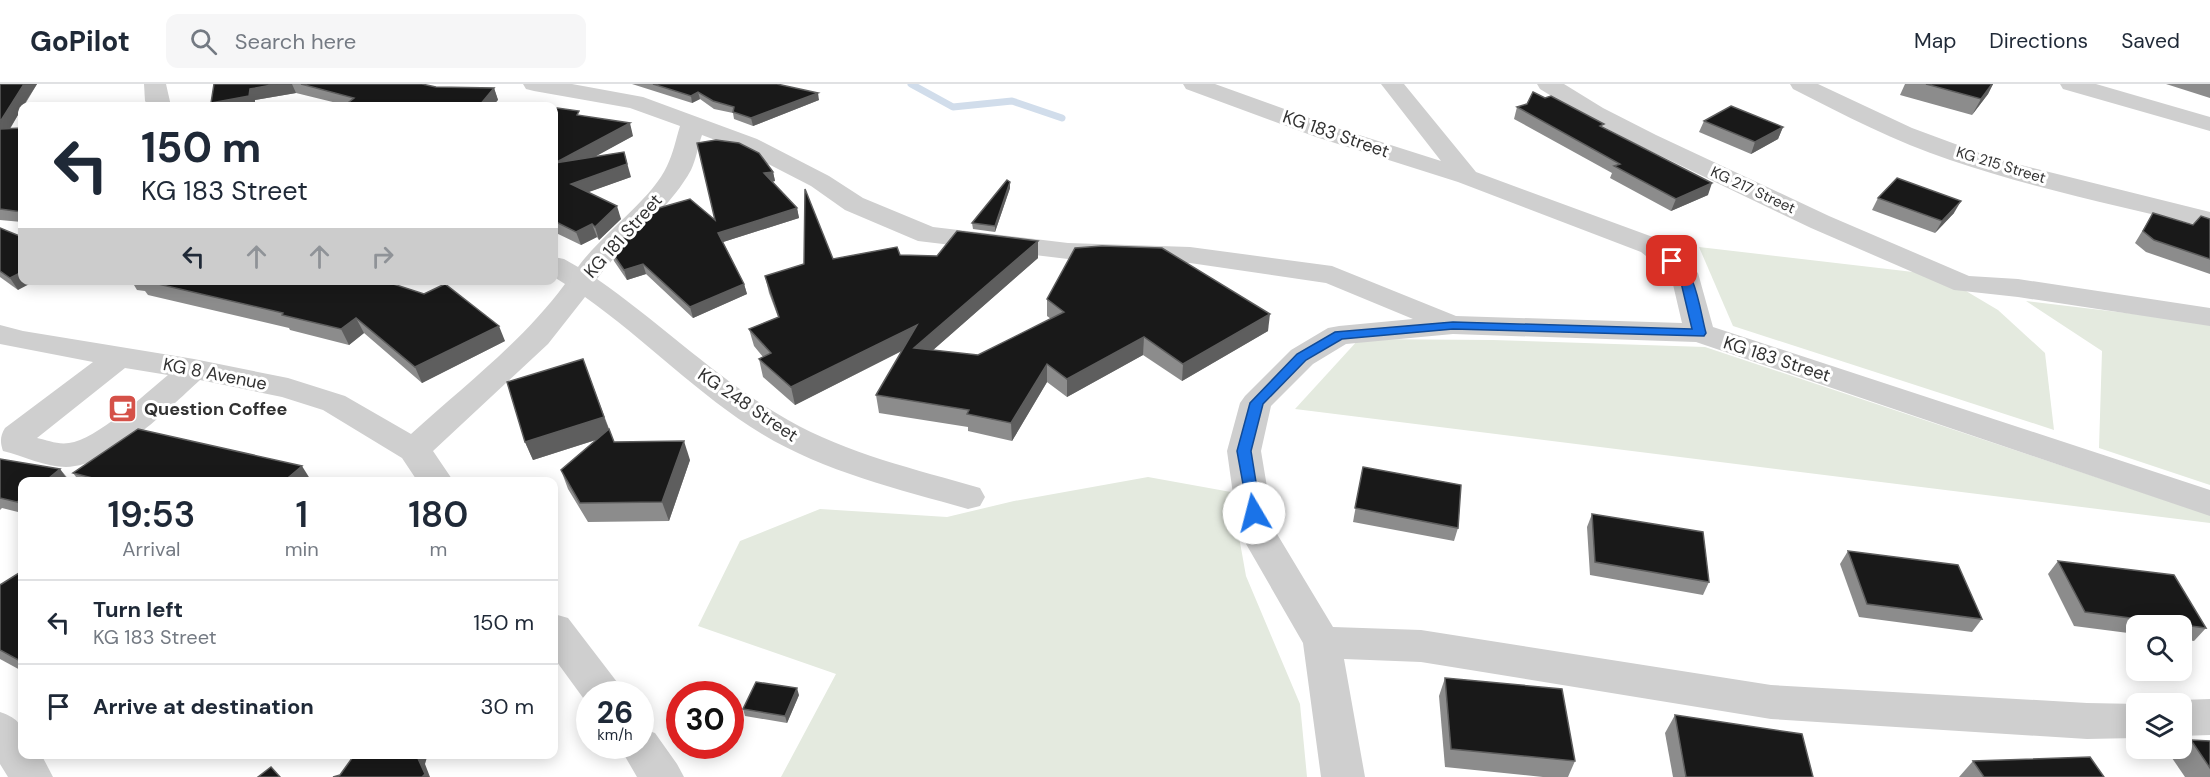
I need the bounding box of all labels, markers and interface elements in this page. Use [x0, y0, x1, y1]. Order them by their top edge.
search box [166, 14, 586, 68]
text: GoPilot [30, 23, 130, 60]
icon: search [187, 25, 220, 58]
text: Search here [235, 27, 356, 56]
text: Map [1914, 27, 1956, 55]
text: Directions [1989, 27, 2088, 55]
text: Saved [2121, 27, 2180, 55]
street label: KG 183 Street [1280, 105, 1392, 163]
text: 150 m [141, 120, 261, 175]
icon: left [42, 126, 120, 204]
street label: KG 215 Street [1954, 142, 2048, 188]
street label: KG 217 Street [1707, 162, 1799, 218]
text: KG 183 Street [141, 173, 308, 208]
street label: KG 181 Street [579, 189, 667, 283]
pin [1646, 235, 1697, 286]
icon: left [177, 240, 210, 273]
icon: ahead [240, 240, 273, 273]
icon: ahead [303, 240, 336, 273]
icon: right [366, 240, 399, 273]
icon: arrive [1655, 244, 1688, 277]
street label: KG 183 Street [1720, 330, 1834, 388]
street label: KG 8 Avenue [161, 352, 269, 396]
street label: KG 248 Street [693, 363, 803, 447]
cafe icon: Question Coffee [107, 393, 139, 425]
place label: Question Coffee [144, 397, 287, 421]
position arrow [1222, 481, 1286, 545]
text: 19:53 [108, 491, 195, 538]
text: 1 [296, 491, 308, 538]
text: 180 [408, 491, 469, 538]
text: Arrival [122, 536, 181, 562]
text: min [285, 536, 319, 562]
text: m [430, 536, 447, 562]
text: Turn left [93, 595, 183, 624]
icon: left [42, 606, 75, 639]
text: 150 m [473, 608, 534, 637]
map controls [2126, 615, 2192, 759]
button: search [2126, 615, 2192, 681]
text: KG 183 Street [93, 624, 217, 650]
speed limit sign: 30 [666, 681, 744, 759]
icon: arrive [42, 690, 75, 723]
text: Arrive at destination [93, 692, 314, 721]
text: 30 m [480, 692, 534, 721]
text: 26 [597, 693, 633, 732]
button: layers [2126, 693, 2192, 759]
text: km/h [597, 725, 633, 745]

